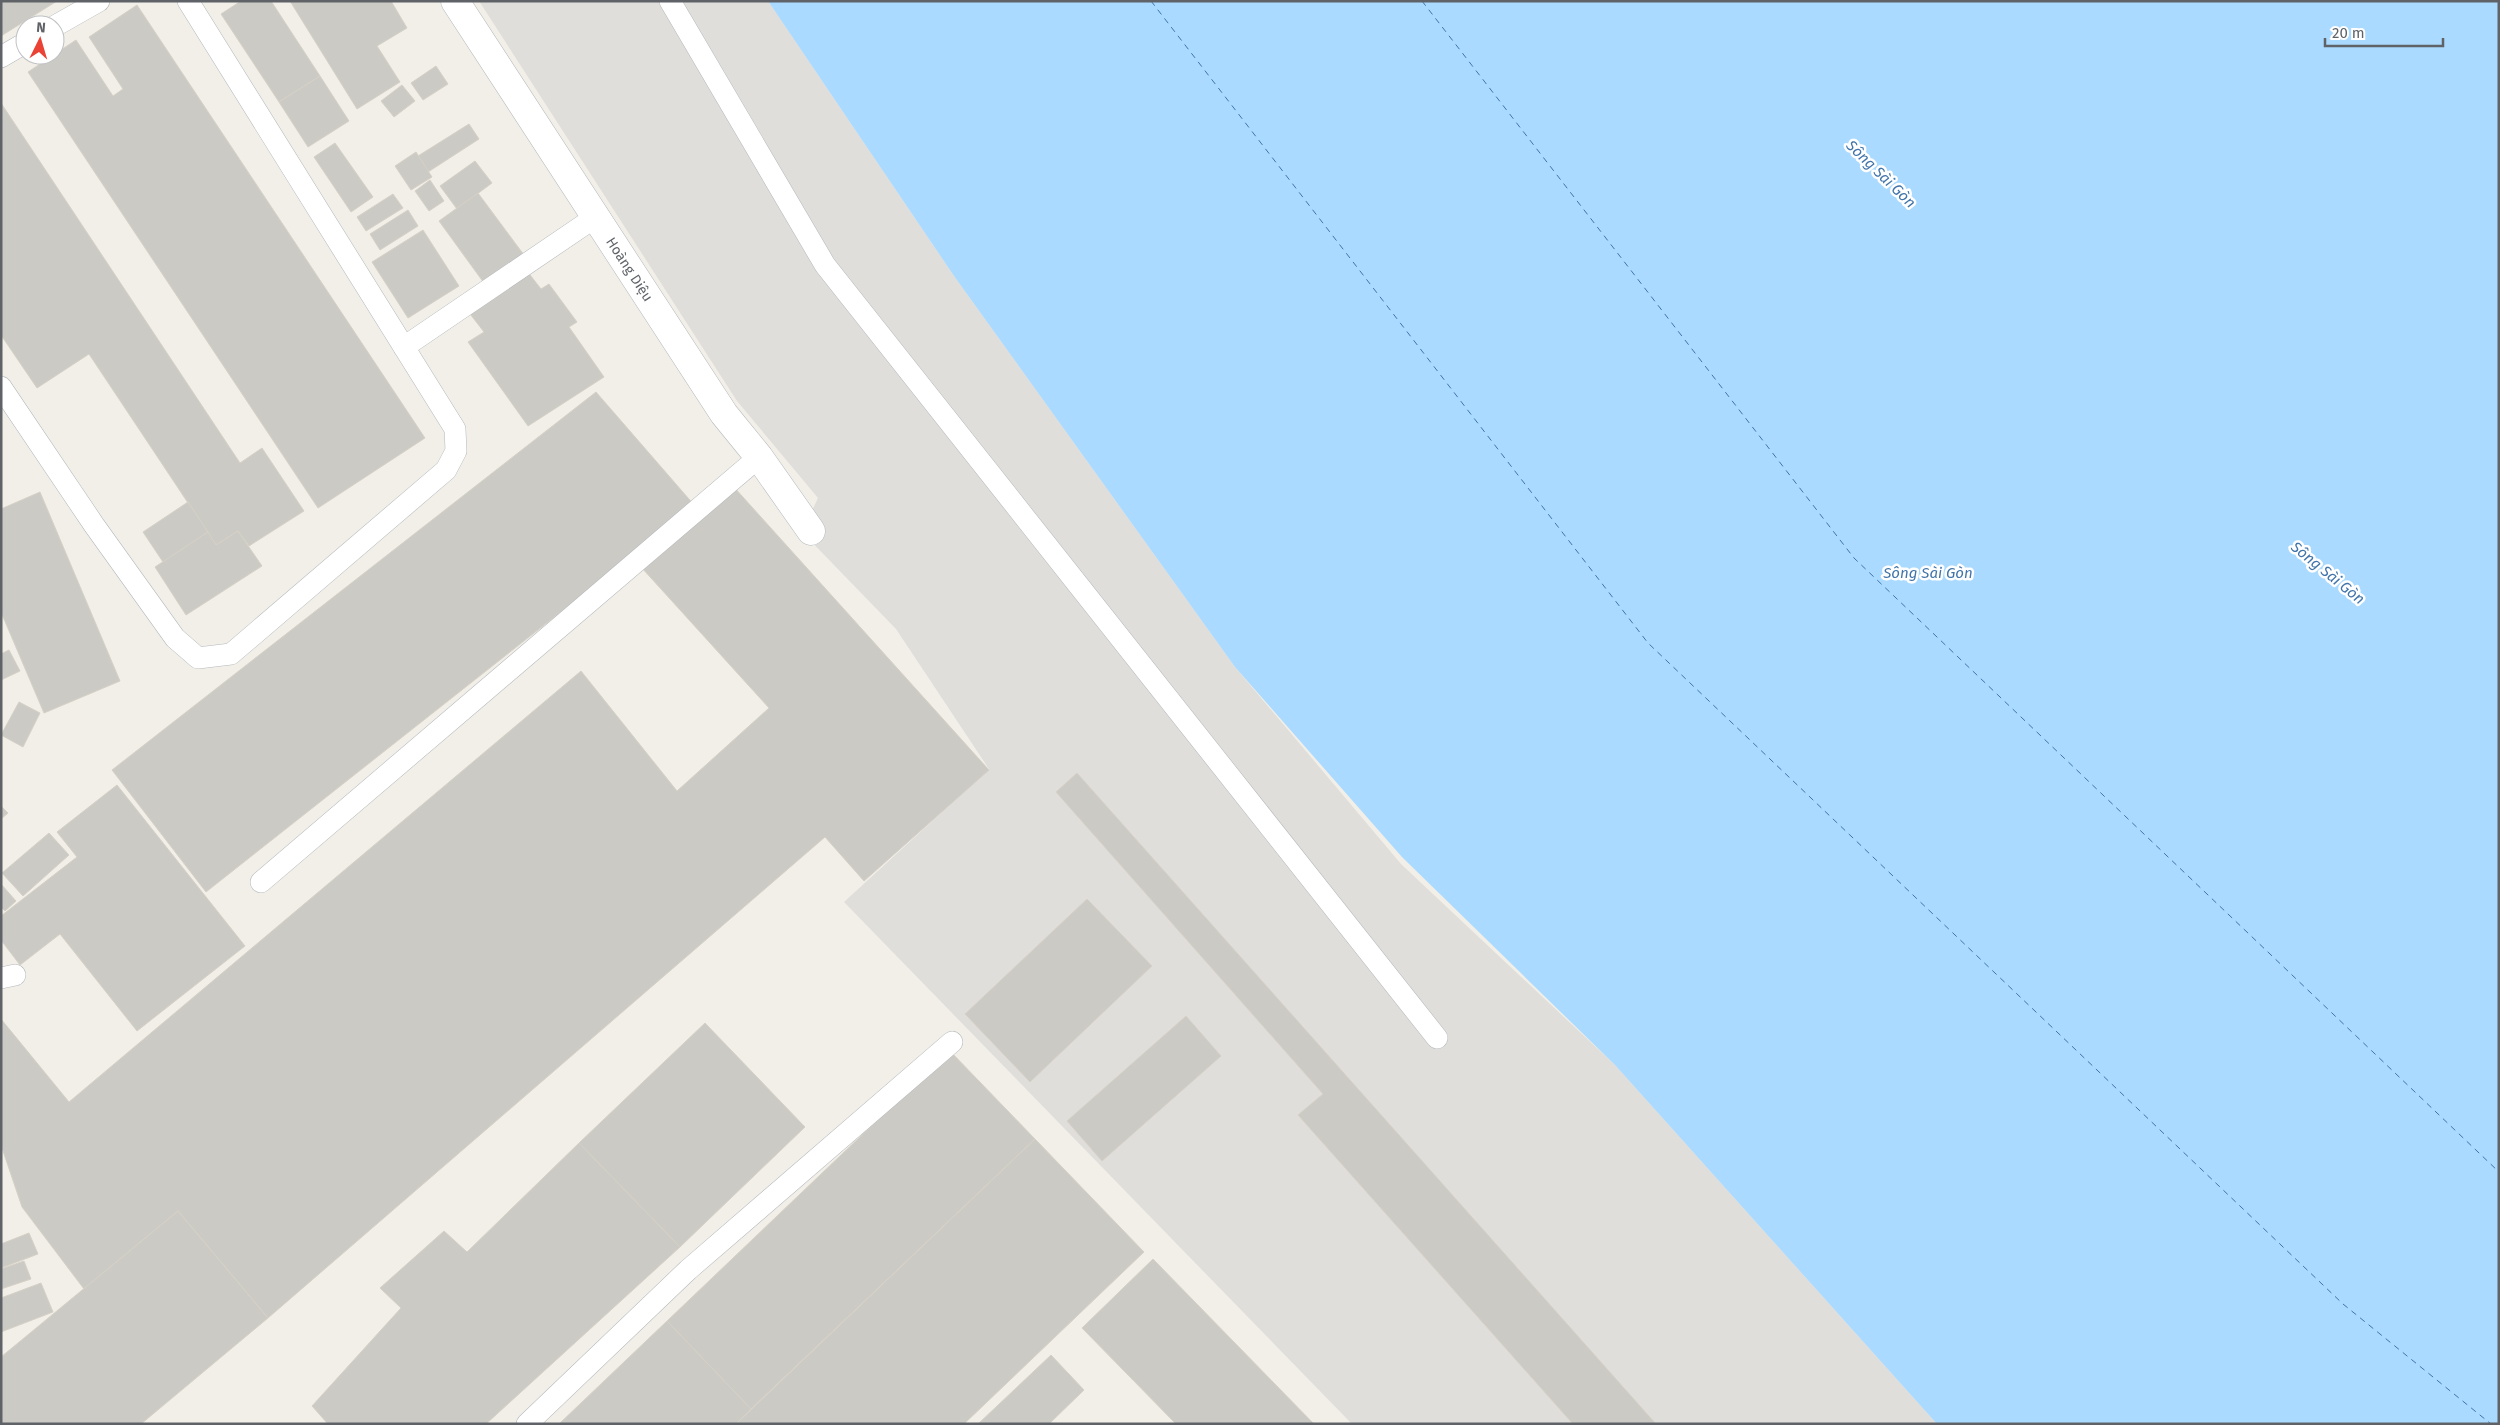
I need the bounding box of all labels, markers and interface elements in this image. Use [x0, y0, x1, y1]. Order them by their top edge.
north arrow [15, 15, 65, 65]
scale bar [2325, 15, 2442, 47]
text: N [36, 19, 46, 36]
text: 20 m [2332, 24, 2365, 42]
water label: Sông Sài Gòn [1842, 136, 1919, 212]
street label: Hoàng Diệu [603, 234, 657, 304]
water label: Sông Sài Gòn [2287, 537, 2368, 608]
water label: Sông Sài Gòn [1882, 564, 1973, 582]

